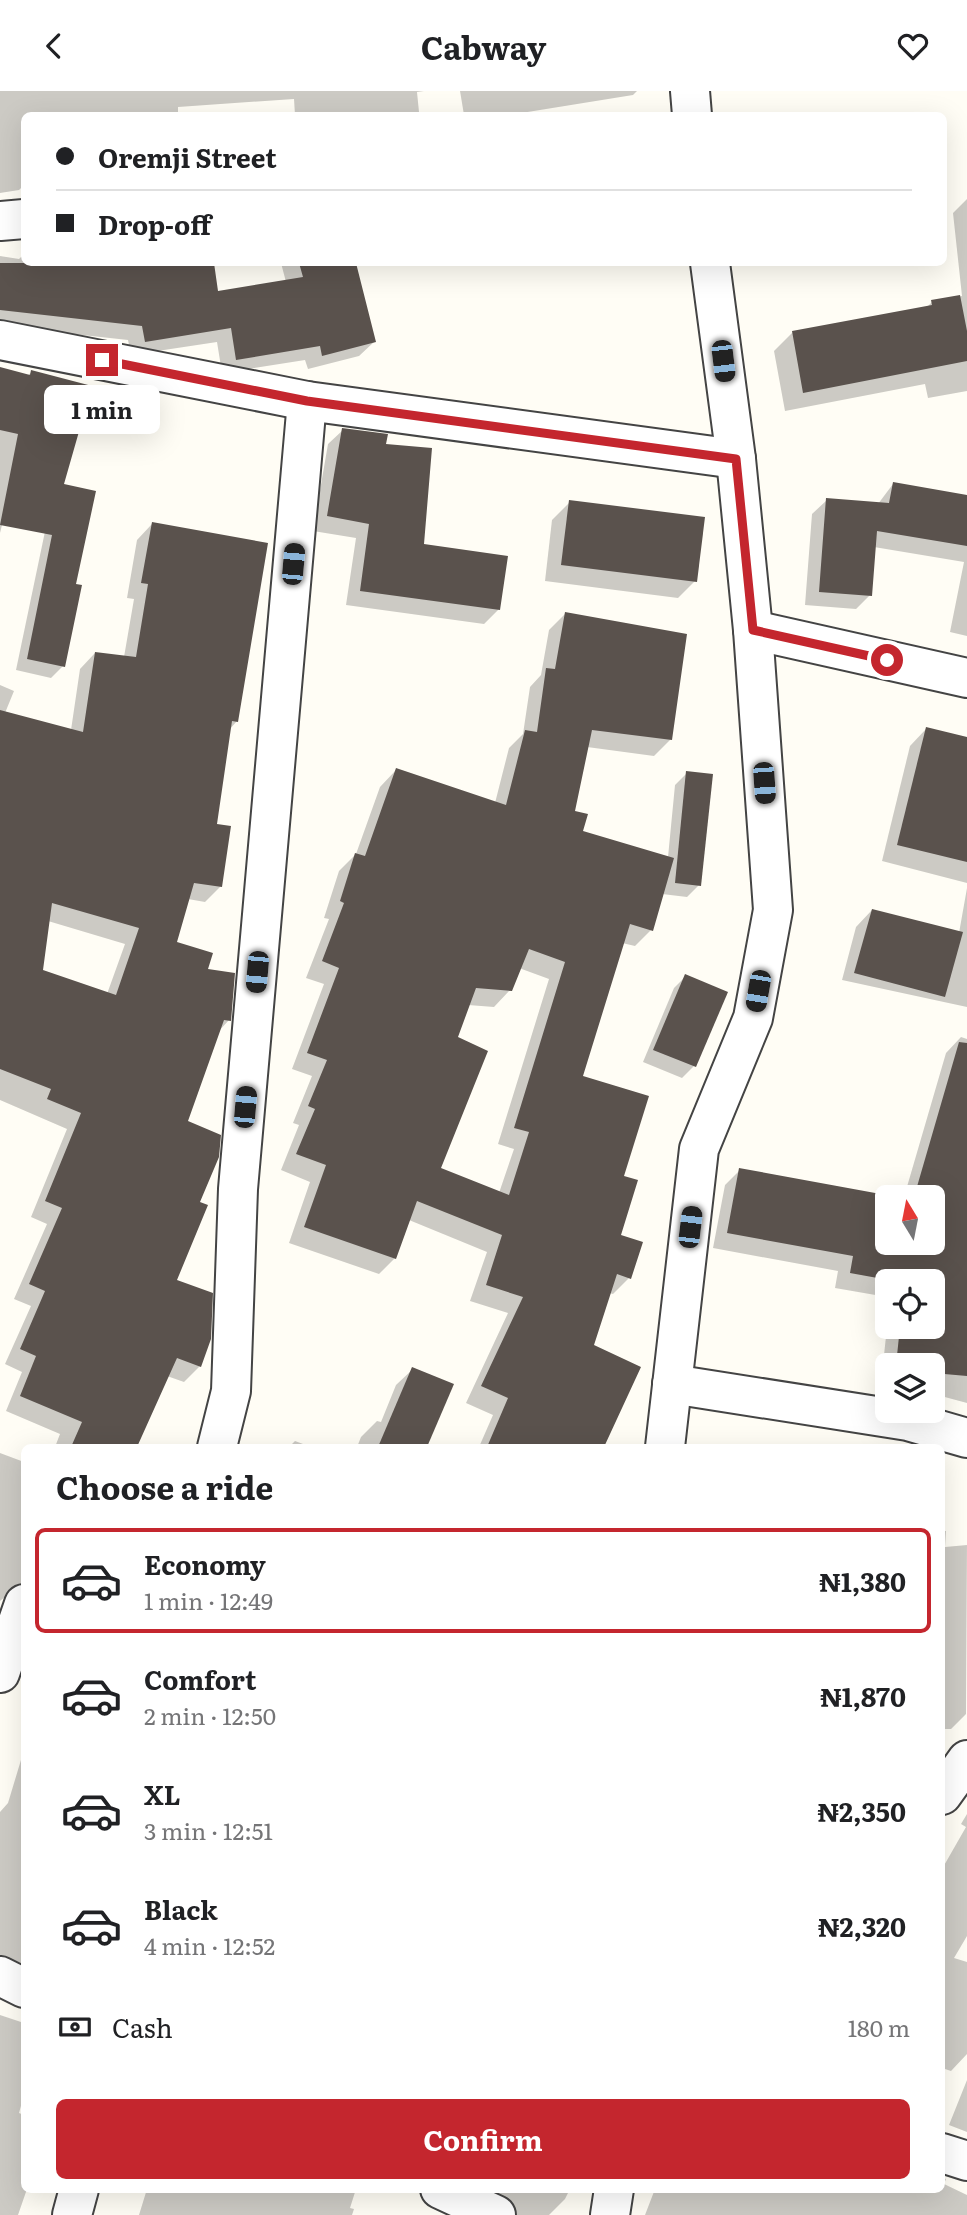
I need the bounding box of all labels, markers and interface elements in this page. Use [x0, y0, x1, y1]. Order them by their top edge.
text: Cabway [421, 22, 546, 70]
icon: back [35, 27, 73, 65]
icon: heart [894, 27, 932, 65]
text: Oremji Street [98, 137, 277, 176]
text: Drop-off [98, 204, 211, 243]
car [711, 339, 736, 383]
route end [86, 344, 118, 376]
callout: 1 min [44, 385, 160, 433]
text: 1 min [71, 392, 133, 426]
car [281, 542, 306, 586]
route start [871, 644, 903, 676]
car [753, 761, 776, 805]
car [245, 950, 270, 994]
car [745, 968, 772, 1014]
car [233, 1085, 258, 1129]
north arrow [875, 1185, 945, 1255]
map controls [875, 1185, 945, 1423]
car [678, 1205, 703, 1249]
button: locate [875, 1269, 945, 1339]
button: layers [875, 1353, 945, 1423]
text: Choose a ride [56, 1462, 273, 1510]
text: Economy [144, 1544, 266, 1583]
icon: car [60, 1549, 123, 1612]
text: ₦1,380 [819, 1561, 906, 1600]
text: 1 min · 12:49 [144, 1583, 273, 1617]
text: Comfort [144, 1659, 256, 1698]
icon: car [60, 1664, 123, 1727]
text: ₦1,870 [820, 1676, 906, 1715]
text: 2 min · 12:50 [144, 1698, 276, 1732]
text: XL [144, 1774, 181, 1813]
icon: car [60, 1779, 123, 1842]
text: ₦2,350 [817, 1791, 906, 1830]
text: 3 min · 12:51 [144, 1813, 273, 1847]
text: Black [144, 1889, 218, 1928]
icon: car [60, 1894, 123, 1957]
text: ₦2,320 [818, 1906, 906, 1945]
text: 4 min · 12:52 [144, 1928, 275, 1962]
text: Cash [112, 2007, 173, 2046]
icon: cash [56, 2008, 94, 2046]
text: 180 m [848, 2010, 910, 2044]
button: Confirm [56, 2099, 910, 2179]

